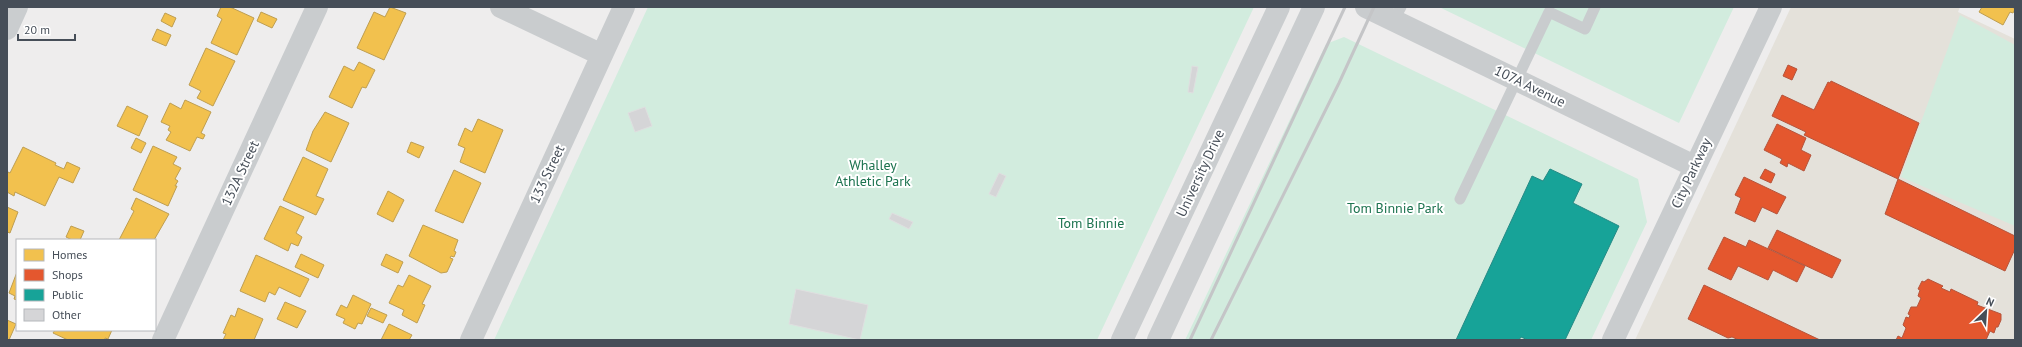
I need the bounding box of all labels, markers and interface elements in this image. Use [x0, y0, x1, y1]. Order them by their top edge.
scale bar [18, 16, 75, 42]
text: 20 m [24, 22, 50, 37]
street label: 107A Avenue [1492, 61, 1568, 111]
street label: University Drive [1172, 126, 1228, 220]
street label: City Parkway [1667, 134, 1715, 211]
street label: 132A Street [217, 137, 263, 209]
street label: 133 Street [526, 142, 568, 206]
park label: Whalley Athletic Park [835, 156, 911, 190]
park label: Tom Binnie Park [1347, 199, 1443, 217]
park label: Tom Binnie [1058, 214, 1124, 232]
legend [16, 239, 156, 331]
text: Homes [52, 247, 87, 262]
text: Shops [52, 267, 83, 282]
text: Public [52, 287, 84, 302]
north arrow [1966, 291, 2006, 331]
text: N [1984, 294, 1996, 310]
text: Other [52, 307, 81, 322]

